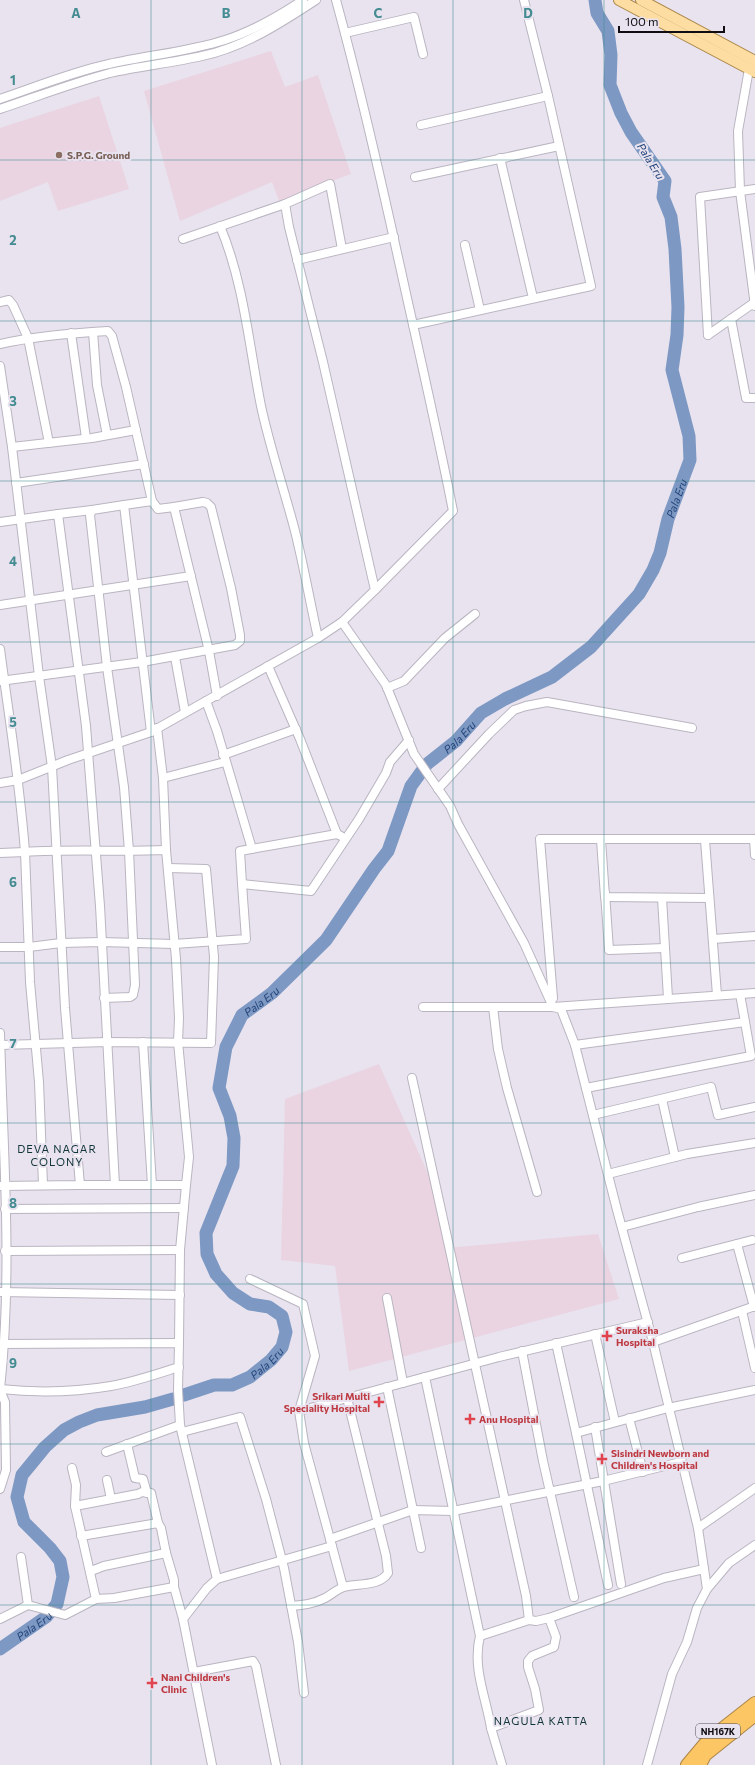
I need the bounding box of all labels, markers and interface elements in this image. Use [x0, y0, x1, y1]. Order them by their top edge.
text: A [71, 5, 81, 21]
text: B [222, 5, 231, 21]
text: C [374, 5, 383, 21]
text: D [523, 5, 533, 21]
scale bar [619, 8, 724, 34]
text: 100 m [625, 14, 659, 28]
text: 1 [10, 72, 16, 88]
water label: Pala Eru [635, 140, 667, 182]
place label: S.P.G. Ground [67, 149, 130, 161]
marker: S.P.G. Ground [54, 150, 64, 160]
text: 2 [9, 232, 17, 248]
text: 3 [9, 393, 17, 409]
water label: Pala Eru [663, 477, 689, 519]
text: 4 [9, 553, 17, 569]
text: 5 [9, 714, 17, 730]
water label: Pala Eru [440, 718, 478, 755]
text: 6 [9, 874, 17, 890]
water label: Pala Eru [241, 984, 281, 1018]
text: 7 [9, 1035, 17, 1051]
district label: DEVA NAGAR COLONY [17, 1142, 97, 1168]
text: 8 [9, 1195, 17, 1211]
place label: Suraksha Hospital [616, 1324, 658, 1348]
marker: Suraksha Hospital [601, 1330, 613, 1342]
water label: Pala Eru [247, 1344, 286, 1381]
text: 9 [9, 1355, 17, 1371]
place label: Srikari Multi Speciality Hospital [284, 1390, 370, 1414]
marker: Srikari Multi Speciality Hospital [373, 1396, 385, 1408]
marker: Anu Hospital [464, 1413, 476, 1425]
place label: Anu Hospital [479, 1413, 539, 1425]
place label: Sisindri Newborn and Children's Hospital [611, 1447, 709, 1471]
marker: Sisindri Newborn and Children's Hospital [596, 1453, 608, 1465]
water label: Pala Eru [13, 1609, 54, 1642]
place label: Nani Children's Clinic [161, 1671, 231, 1695]
marker: Nani Children's Clinic [146, 1677, 158, 1689]
district label: NAGULA KATTA [494, 1714, 588, 1727]
road number: NH167K [696, 1724, 740, 1738]

